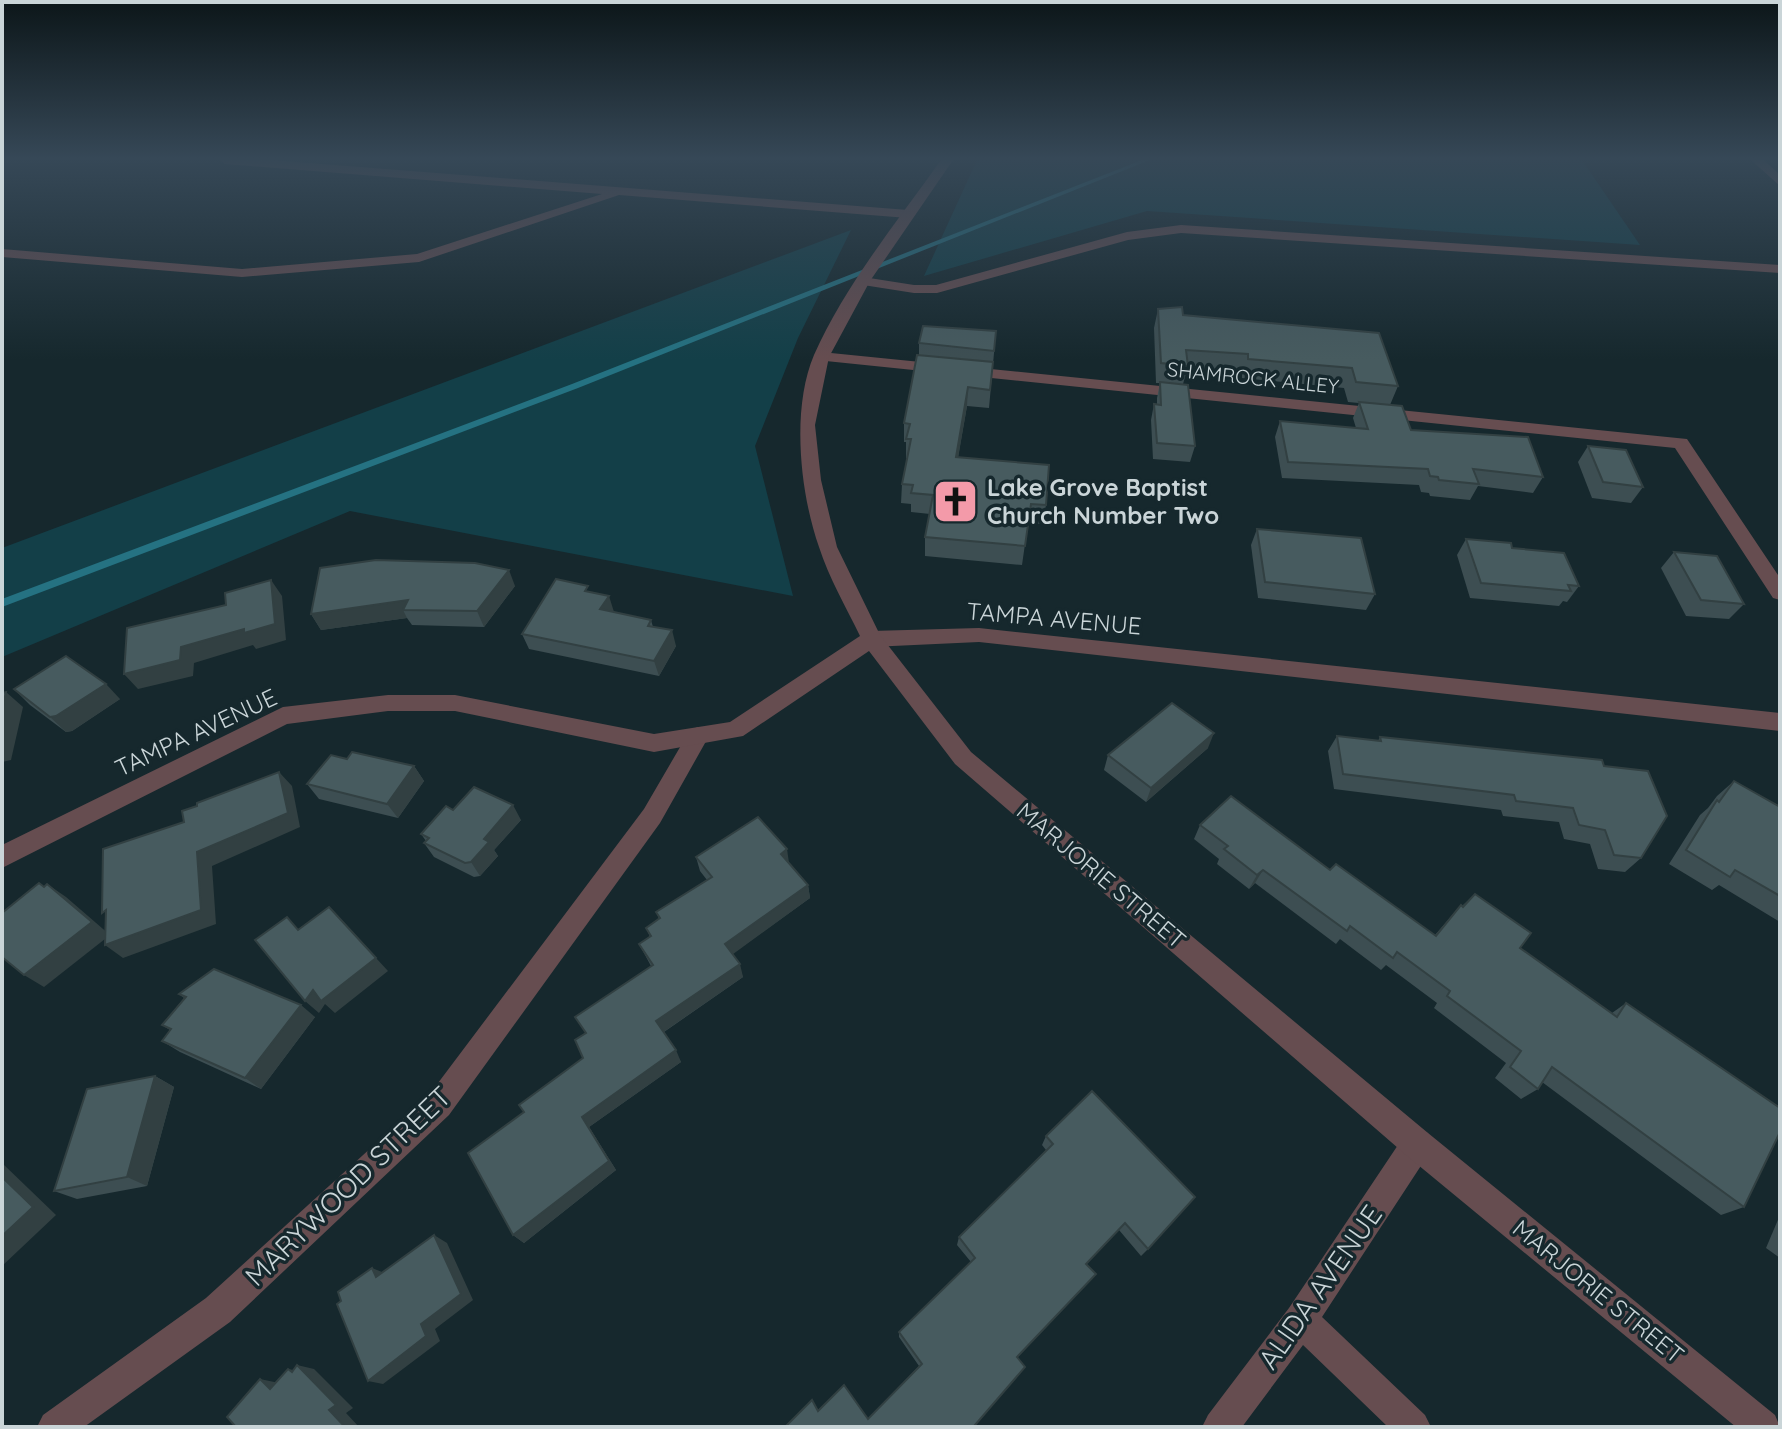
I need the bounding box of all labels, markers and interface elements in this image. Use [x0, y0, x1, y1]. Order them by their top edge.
street label: SHAMROCK ALLEY [1166, 356, 1340, 399]
place label: Lake Grove Baptist Church Number Two [987, 472, 1219, 530]
church icon: Lake Grove Baptist Church Number Two [932, 478, 980, 526]
street label: TAMPA AVENUE [965, 595, 1143, 641]
street label: TAMPA AVENUE [110, 681, 281, 783]
street label: MARJORIE STREET [1011, 796, 1192, 955]
street label: MARYWOOD STREET [237, 1078, 458, 1293]
street label: ALIDA AVENUE [1250, 1198, 1389, 1375]
street label: MARJORIE STREET [1507, 1213, 1690, 1369]

